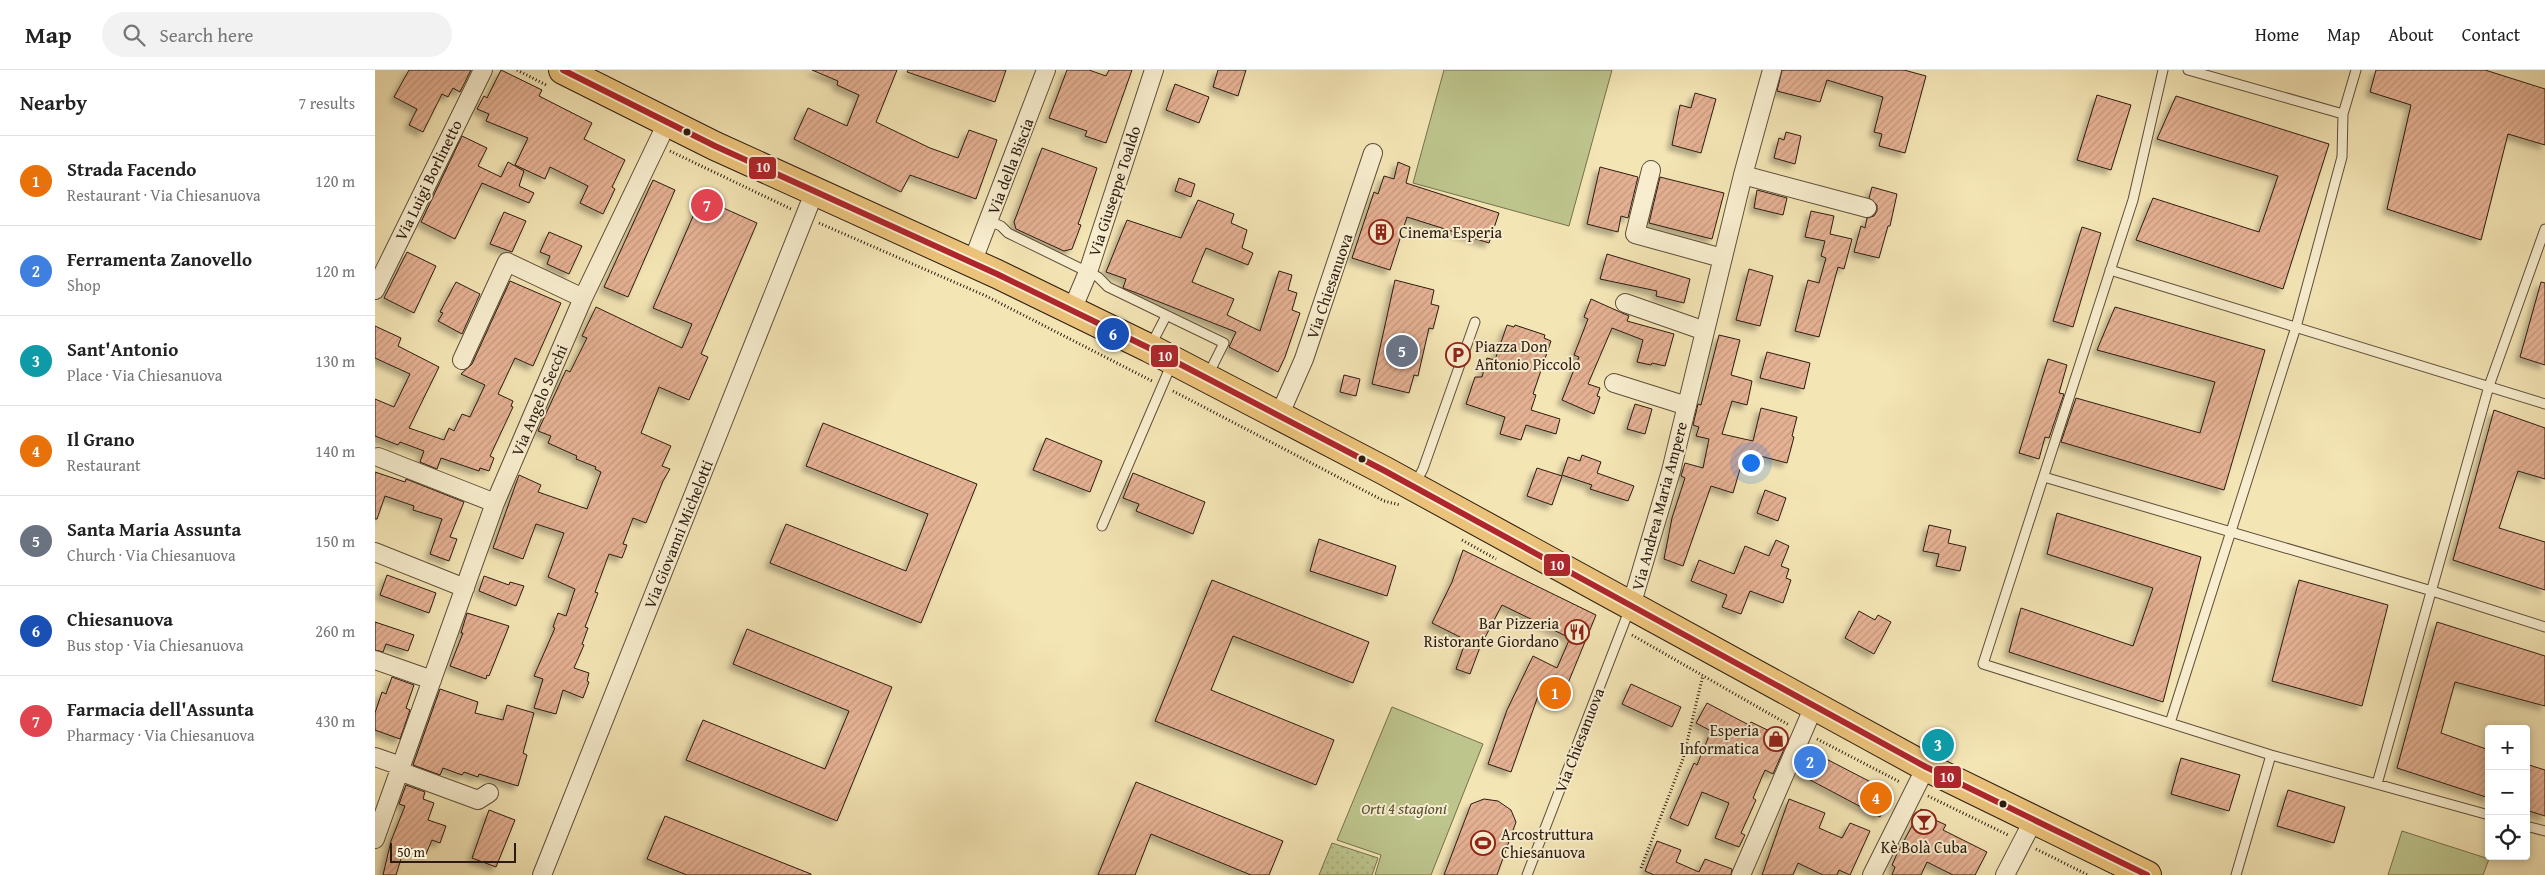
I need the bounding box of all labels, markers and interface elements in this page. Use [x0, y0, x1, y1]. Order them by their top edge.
search box [102, 12, 452, 57]
text: Map [25, 17, 72, 52]
icon: search [120, 21, 148, 49]
text: Search here [160, 21, 253, 49]
text: Home [2255, 21, 2299, 48]
text: Map [2327, 21, 2360, 48]
text: About [2388, 21, 2434, 48]
text: Contact [2462, 21, 2520, 48]
text: Nearby [20, 87, 87, 118]
text: 7 results [298, 91, 355, 115]
street label: Via della Biscia [981, 114, 1039, 218]
street label: Via Luigi Borlinetto [388, 116, 468, 244]
street label: Via Giuseppe Toaldo [1082, 123, 1146, 259]
unlabelled marker [682, 127, 692, 137]
text: Strada Facendo [67, 155, 196, 183]
line badge: 10 [748, 156, 777, 180]
text: 10 [756, 157, 770, 177]
text: 1 [32, 169, 40, 193]
text: 120 m [315, 169, 355, 193]
text: Restaurant · Via Chiesanuova [67, 183, 261, 207]
pin: 7 [691, 186, 723, 224]
building icon: Cinema Esperia [1368, 219, 1394, 245]
place label: Cinema Esperia [1399, 220, 1503, 244]
street label: Via Chiesanuova [1300, 230, 1358, 342]
text: Ferramenta Zanovello [67, 245, 252, 273]
text: 2 [32, 259, 40, 283]
text: 120 m [315, 259, 355, 283]
text: Shop [67, 273, 101, 297]
pin: 6 [1097, 315, 1129, 353]
pin: 5 [1386, 332, 1418, 370]
place label: Piazza Don Antonio Piccolo [1475, 334, 1581, 376]
text: Sant'Antonio [67, 335, 178, 363]
street label: Via Angelo Secchi [505, 340, 574, 460]
parking icon: Piazza Don Antonio Piccolo [1445, 342, 1471, 368]
line badge: 10 [1150, 344, 1179, 368]
text: 10 [1158, 346, 1172, 366]
text: 3 [32, 349, 40, 373]
text: 130 m [315, 349, 355, 373]
text: Place · Via Chiesanuova [67, 363, 222, 387]
street label: Via Andrea Maria Ampere [1625, 419, 1693, 593]
text: Il Grano [67, 425, 135, 453]
text: 4 [32, 439, 40, 463]
text: 140 m [315, 439, 355, 463]
your location [1738, 450, 1764, 476]
text: Restaurant [67, 453, 141, 477]
unlabelled marker [1357, 454, 1367, 464]
street label: Via Giovanni Michelotti [637, 456, 719, 612]
text: Santa Maria Assunta [67, 515, 241, 543]
text: 5 [32, 529, 40, 553]
text: 150 m [315, 529, 355, 553]
text: Church · Via Chiesanuova [67, 543, 236, 567]
line badge: 10 [1543, 553, 1571, 577]
text: 10 [1550, 555, 1564, 575]
text: Chiesanuova [67, 605, 173, 633]
place label: Bar Pizzeria Ristorante Giordano [1424, 611, 1559, 653]
text: 6 [32, 619, 40, 643]
text: 260 m [315, 619, 355, 643]
restaurant icon: Bar Pizzeria Ristorante Giordano [1564, 619, 1590, 645]
text: Bus stop · Via Chiesanuova [67, 633, 243, 657]
pin: 1 [1539, 674, 1571, 712]
street label: Via Chiesanuova [1548, 684, 1610, 796]
text: Farmacia dell'Assunta [67, 695, 254, 723]
text: 7 [32, 709, 40, 733]
text: 430 m [315, 709, 355, 733]
place label: Esperia Informatica [1680, 718, 1759, 760]
text: Pharmacy · Via Chiesanuova [67, 723, 254, 747]
map controls [2485, 725, 2530, 860]
button: + [2485, 725, 2530, 770]
shop icon: Esperia Informatica [1763, 726, 1789, 752]
pin: 3 [1922, 726, 1954, 764]
pin: 2 [1794, 743, 1826, 781]
line badge: 10 [1933, 765, 1962, 789]
text: 10 [1940, 767, 1954, 787]
button: − [2485, 770, 2530, 815]
pin: 4 [1860, 779, 1892, 817]
park label: Orti 4 stagioni [1361, 796, 1447, 820]
unlabelled marker [1998, 799, 2008, 809]
bar icon: Kè Bolà Cuba [1911, 809, 1937, 835]
button: locate [2485, 815, 2530, 860]
place label: Arcostruttura Chiesanuova [1501, 822, 1594, 864]
sports icon: Arcostruttura Chiesanuova [1470, 830, 1496, 856]
place label: Kè Bolà Cuba [1881, 835, 1968, 859]
scale bar [390, 840, 516, 863]
text: 50 m [397, 842, 425, 862]

